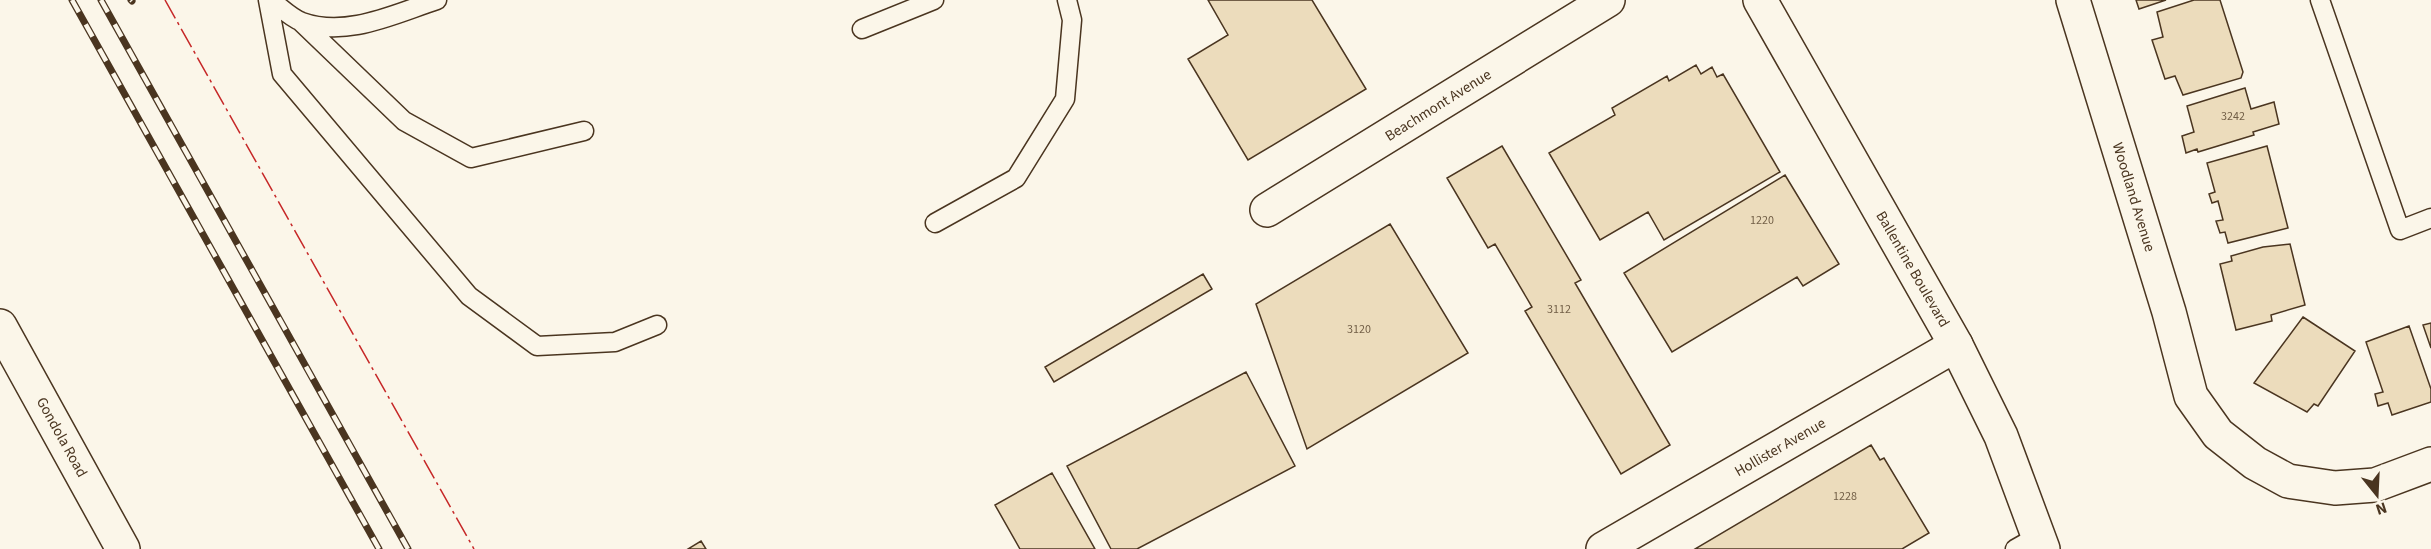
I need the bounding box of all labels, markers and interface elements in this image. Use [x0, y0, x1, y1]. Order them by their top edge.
street label: Beachmont Avenue [1381, 64, 1495, 147]
house number: 3242 [2221, 108, 2245, 125]
street label: Woodland Avenue [2107, 140, 2160, 255]
street label: Ballentine Boulevard [1871, 207, 1954, 331]
house number: 1220 [1750, 212, 1774, 229]
house number: 3112 [1547, 301, 1571, 318]
house number: 3120 [1347, 321, 1371, 338]
street label: Gondola Road [31, 393, 92, 481]
street label: Hollister Avenue [1731, 413, 1830, 482]
north arrow [2347, 465, 2407, 525]
house number: 1228 [1833, 488, 1857, 505]
text: N [2373, 496, 2390, 520]

